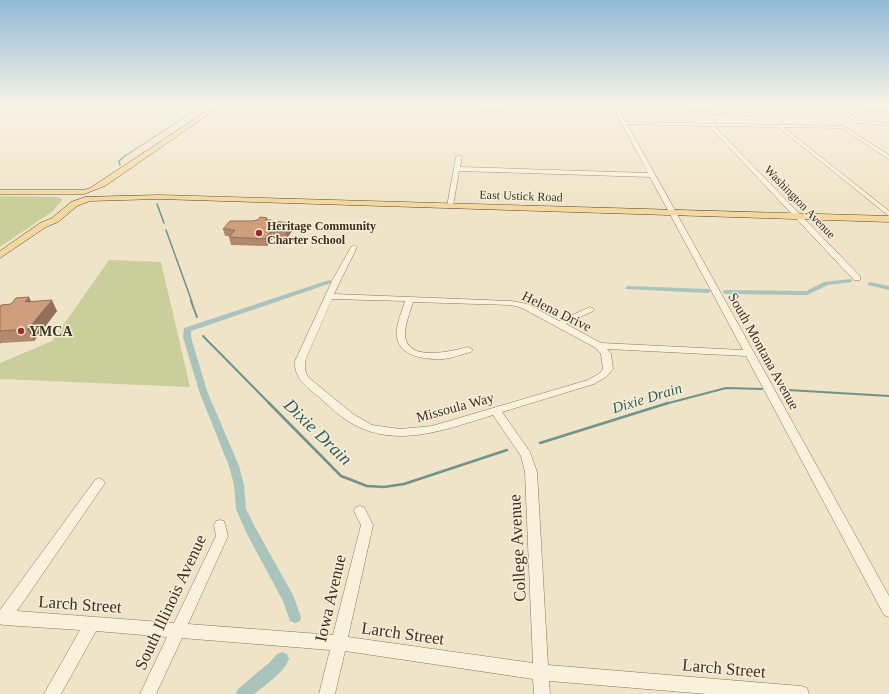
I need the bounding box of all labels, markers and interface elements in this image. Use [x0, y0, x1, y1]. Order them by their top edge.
street label: Washington Avenue [762, 163, 838, 241]
street label: East Ustick Road [479, 188, 563, 204]
place label: Heritage Community Charter School [267, 219, 376, 247]
marker: Heritage Community Charter School [254, 228, 264, 238]
street label: Helena Drive [520, 288, 594, 335]
street label: South Montana Avenue [725, 290, 802, 412]
place label: YMCA [29, 324, 73, 339]
marker: YMCA [16, 326, 26, 336]
water label: Dixie Drain [609, 380, 684, 416]
street label: Missoula Way [415, 390, 496, 425]
water label: Dixie Drain [279, 394, 356, 469]
street label: College Avenue [505, 494, 530, 602]
street label: South Illinois Avenue [131, 532, 210, 673]
street label: Iowa Avenue [311, 553, 350, 644]
street label: Larch Street [38, 592, 123, 617]
street label: Larch Street [360, 618, 446, 649]
street label: Larch Street [682, 655, 767, 682]

